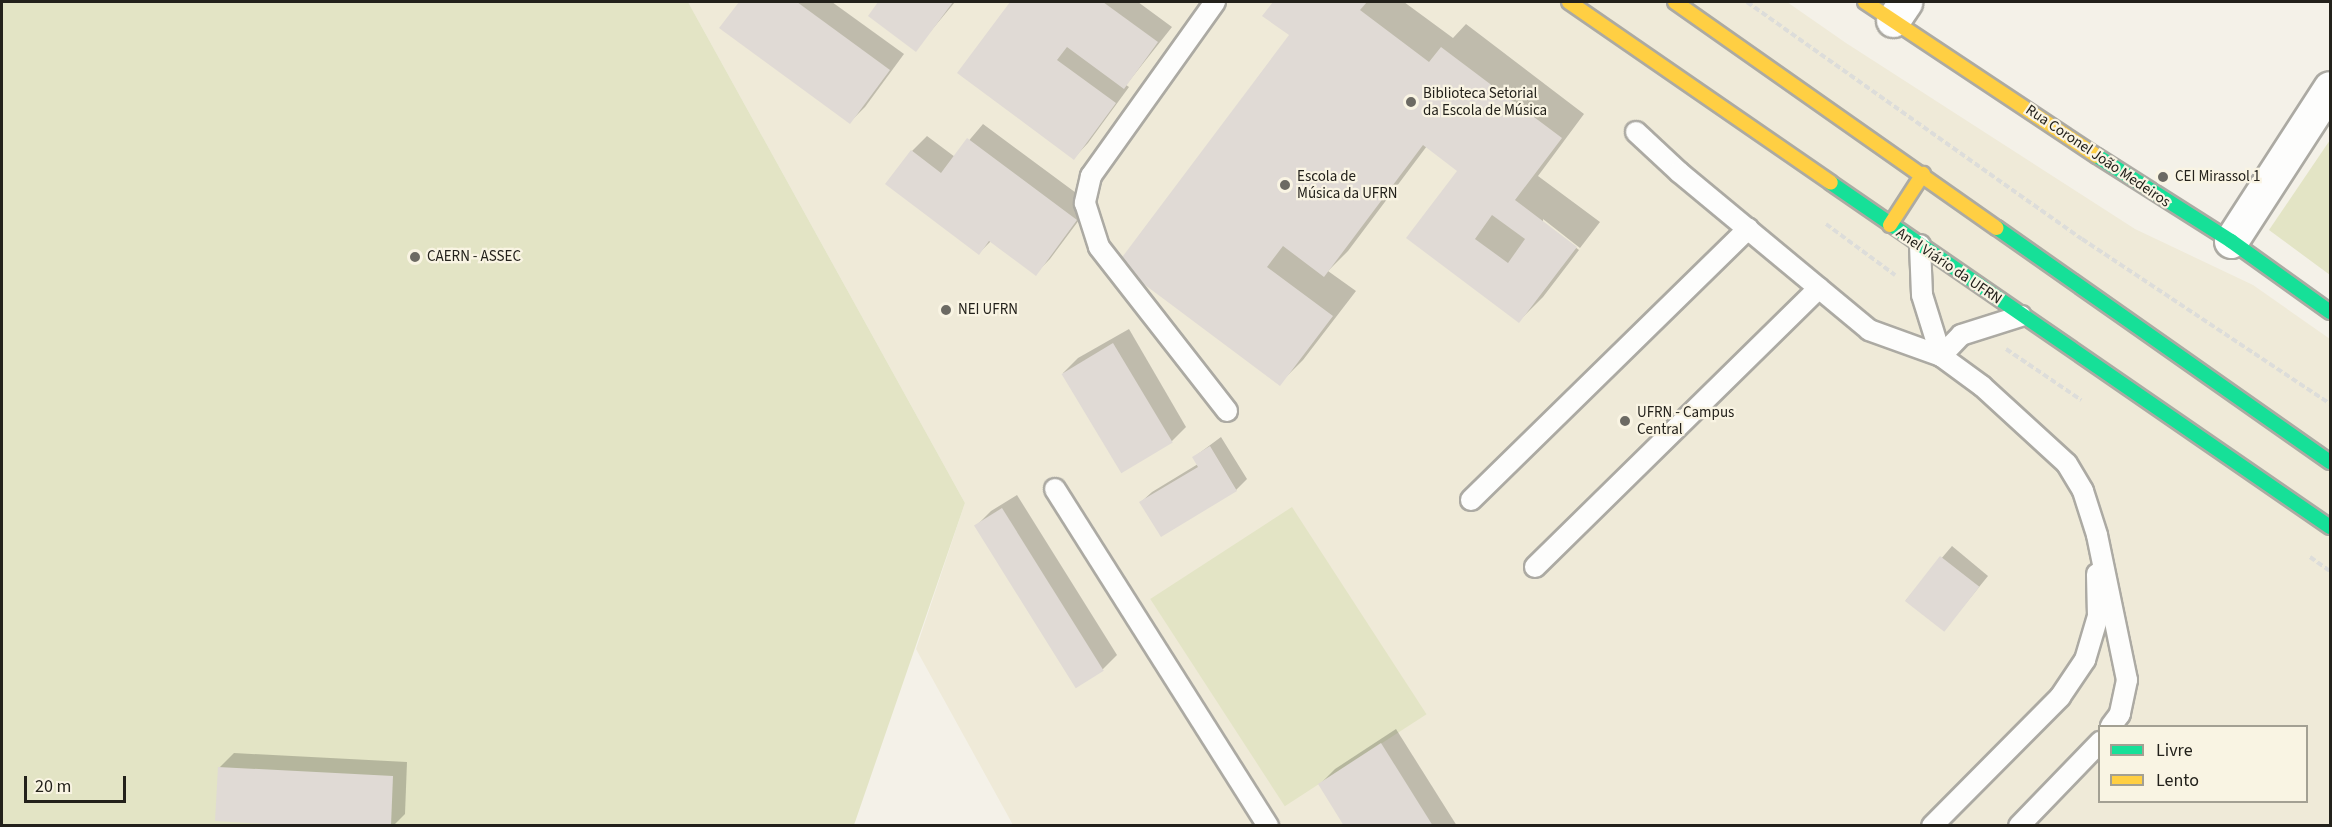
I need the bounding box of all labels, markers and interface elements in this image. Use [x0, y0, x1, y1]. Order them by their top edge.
place label: Biblioteca Setorial da Escola de Música [1423, 84, 1547, 119]
marker: Biblioteca Setorial da Escola de Música [1404, 95, 1418, 109]
street label: Rua Coronel João Medeiros [2022, 101, 2174, 211]
place label: Escola de Música da UFRN [1297, 167, 1397, 202]
place label: CEI Mirassol 1 [2175, 168, 2260, 186]
marker: CEI Mirassol 1 [2156, 170, 2170, 184]
marker: Escola de Música da UFRN [1278, 178, 1292, 192]
street label: Anel Viário da UFRN [1893, 224, 2005, 308]
place label: CAERN - ASSEC [427, 248, 521, 266]
marker: CAERN - ASSEC [408, 250, 422, 264]
place label: NEI UFRN [958, 301, 1018, 319]
marker: NEI UFRN [939, 303, 953, 317]
place label: UFRN - Campus Central [1637, 403, 1734, 438]
marker: UFRN - Campus Central [1618, 414, 1632, 428]
legend [2098, 725, 2308, 803]
text: Livre [2156, 738, 2193, 763]
scale bar [27, 764, 129, 802]
text: Lento [2156, 768, 2199, 793]
text: 20 m [35, 774, 71, 799]

